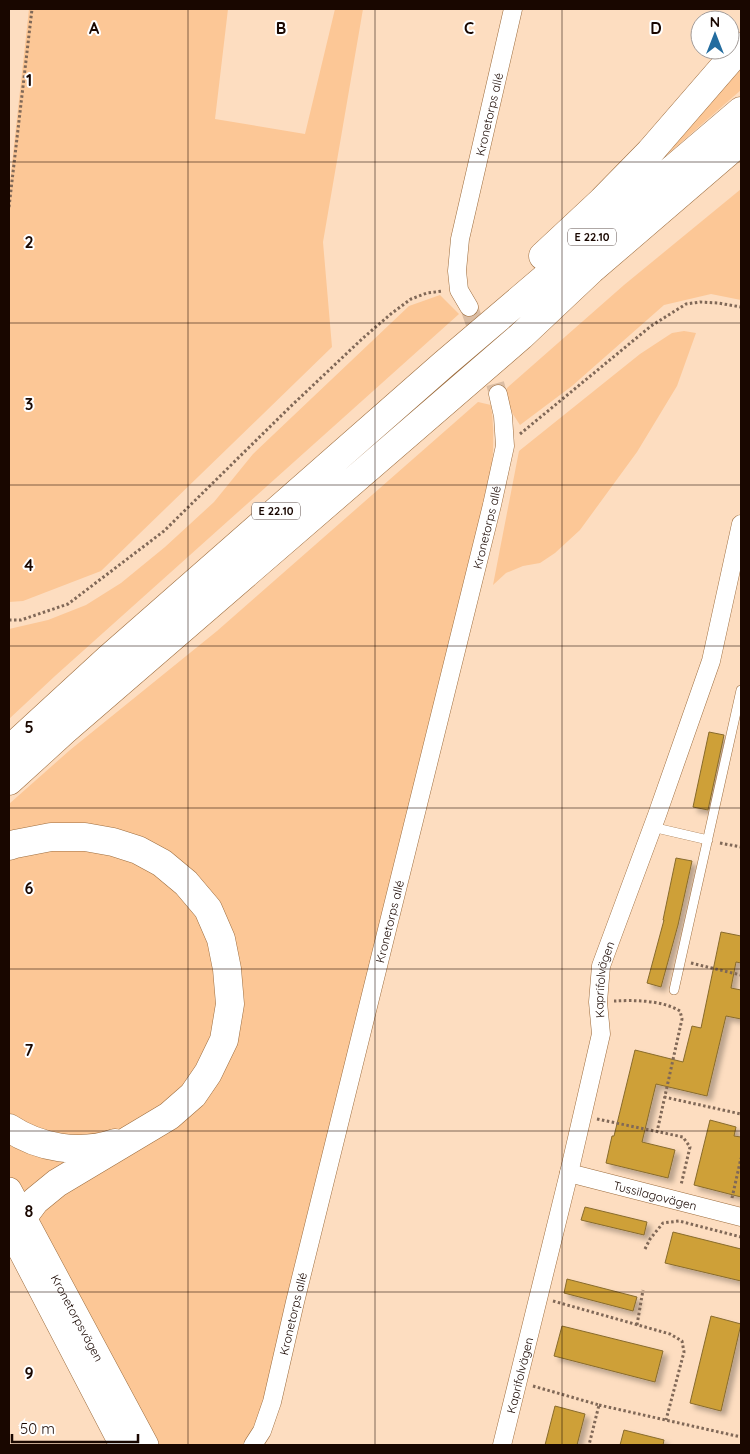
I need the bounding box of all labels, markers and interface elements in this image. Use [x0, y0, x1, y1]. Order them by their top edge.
north arrow [690, 10, 740, 60]
text: N [710, 13, 720, 31]
text: A [89, 18, 100, 38]
text: B [276, 18, 286, 38]
text: C [464, 18, 474, 38]
text: D [650, 18, 662, 38]
text: 1 [26, 70, 32, 90]
street label: Kronetorps allé [472, 71, 506, 157]
road number: E 22.10 [568, 228, 616, 246]
text: 2 [24, 232, 34, 252]
text: 3 [25, 394, 33, 414]
street label: Kronetorps allé [469, 484, 504, 570]
road number: E 22.10 [252, 502, 300, 520]
text: 4 [24, 555, 34, 575]
text: 5 [24, 717, 34, 737]
text: 6 [25, 878, 34, 898]
street label: Kronetorps allé [372, 878, 407, 964]
street label: Kaprifolvägen [590, 939, 617, 1019]
text: 7 [25, 1040, 34, 1060]
street label: Tussilagovägen [612, 1177, 699, 1213]
text: 8 [25, 1201, 34, 1221]
street label: Kronetorps allé [276, 1270, 310, 1357]
street label: Kronetorpsvägen [48, 1272, 107, 1364]
street label: Kaprifolvägen [503, 1335, 536, 1415]
text: 9 [24, 1363, 34, 1383]
scale bar [12, 1412, 139, 1444]
text: 50 m [20, 1419, 55, 1438]

